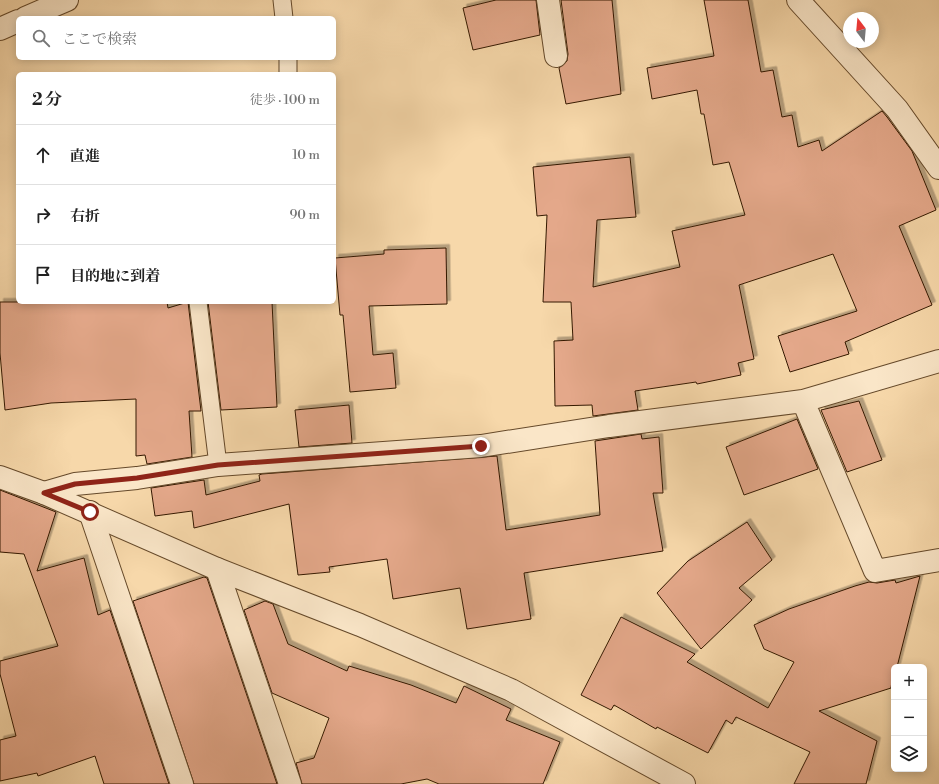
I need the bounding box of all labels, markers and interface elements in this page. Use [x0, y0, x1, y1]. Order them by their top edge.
north arrow [843, 12, 879, 48]
search box [16, 16, 336, 60]
icon: search [30, 27, 52, 49]
text: ここで検索 [62, 30, 137, 49]
text: 2 分 [32, 89, 62, 111]
text: 徒歩 · 100 m [250, 92, 320, 108]
icon: ahead [32, 144, 54, 166]
text: 直進 [70, 147, 100, 166]
text: 10 m [292, 147, 320, 163]
icon: right [32, 204, 54, 226]
text: 右折 [70, 207, 100, 226]
text: 90 m [289, 207, 320, 223]
icon: arrive [32, 264, 54, 286]
text: 目的地に到着 [70, 267, 160, 286]
route end [472, 437, 490, 455]
route start [81, 503, 99, 521]
map controls [891, 664, 927, 772]
button: + [891, 664, 927, 700]
button: − [891, 700, 927, 736]
button: layers [891, 736, 927, 772]

